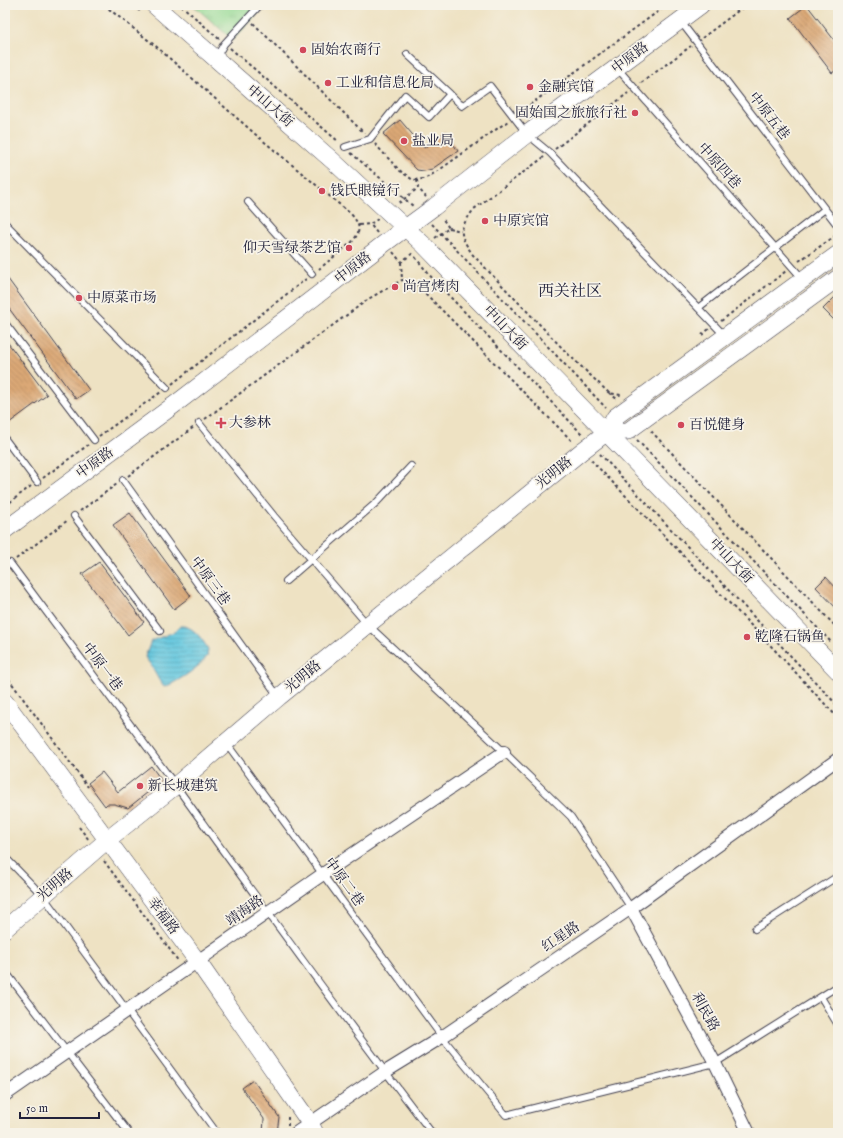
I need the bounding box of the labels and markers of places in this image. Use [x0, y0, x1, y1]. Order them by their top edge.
place label: 固始农商行 [311, 41, 381, 59]
marker: 固始农商行 [298, 45, 308, 55]
place label: 工业和信息化局 [336, 74, 434, 92]
marker: 工业和信息化局 [323, 78, 333, 88]
place label: 金融宾馆 [538, 78, 594, 96]
marker: 金融宾馆 [525, 82, 535, 92]
place label: 固始国之旅旅行社 [515, 104, 627, 122]
marker: 固始国之旅旅行社 [630, 108, 640, 118]
place label: 盐业局 [412, 132, 454, 150]
marker: 盐业局 [399, 136, 409, 146]
place label: 钱氏眼镜行 [330, 182, 400, 200]
marker: 钱氏眼镜行 [317, 186, 327, 196]
place label: 中原宾馆 [493, 212, 549, 230]
marker: 中原宾馆 [480, 216, 490, 226]
place label: 仰天雪绿茶艺馆 [243, 239, 341, 257]
marker: 仰天雪绿茶艺馆 [344, 243, 354, 253]
place label: 尚宫烤肉 [403, 278, 459, 296]
marker: 尚宫烤肉 [390, 282, 400, 292]
place label: 中原菜市场 [87, 289, 157, 307]
marker: 中原菜市场 [74, 293, 84, 303]
place label: 大参林 [229, 414, 271, 432]
place label: 百悦健身 [689, 416, 745, 434]
marker: 大参林 [216, 418, 226, 428]
marker: 百悦健身 [676, 420, 686, 430]
place label: 乾隆石锅鱼 [755, 628, 825, 646]
marker: 乾隆石锅鱼 [742, 632, 752, 642]
place label: 新长城建筑 [148, 777, 218, 795]
marker: 新长城建筑 [135, 781, 145, 791]

